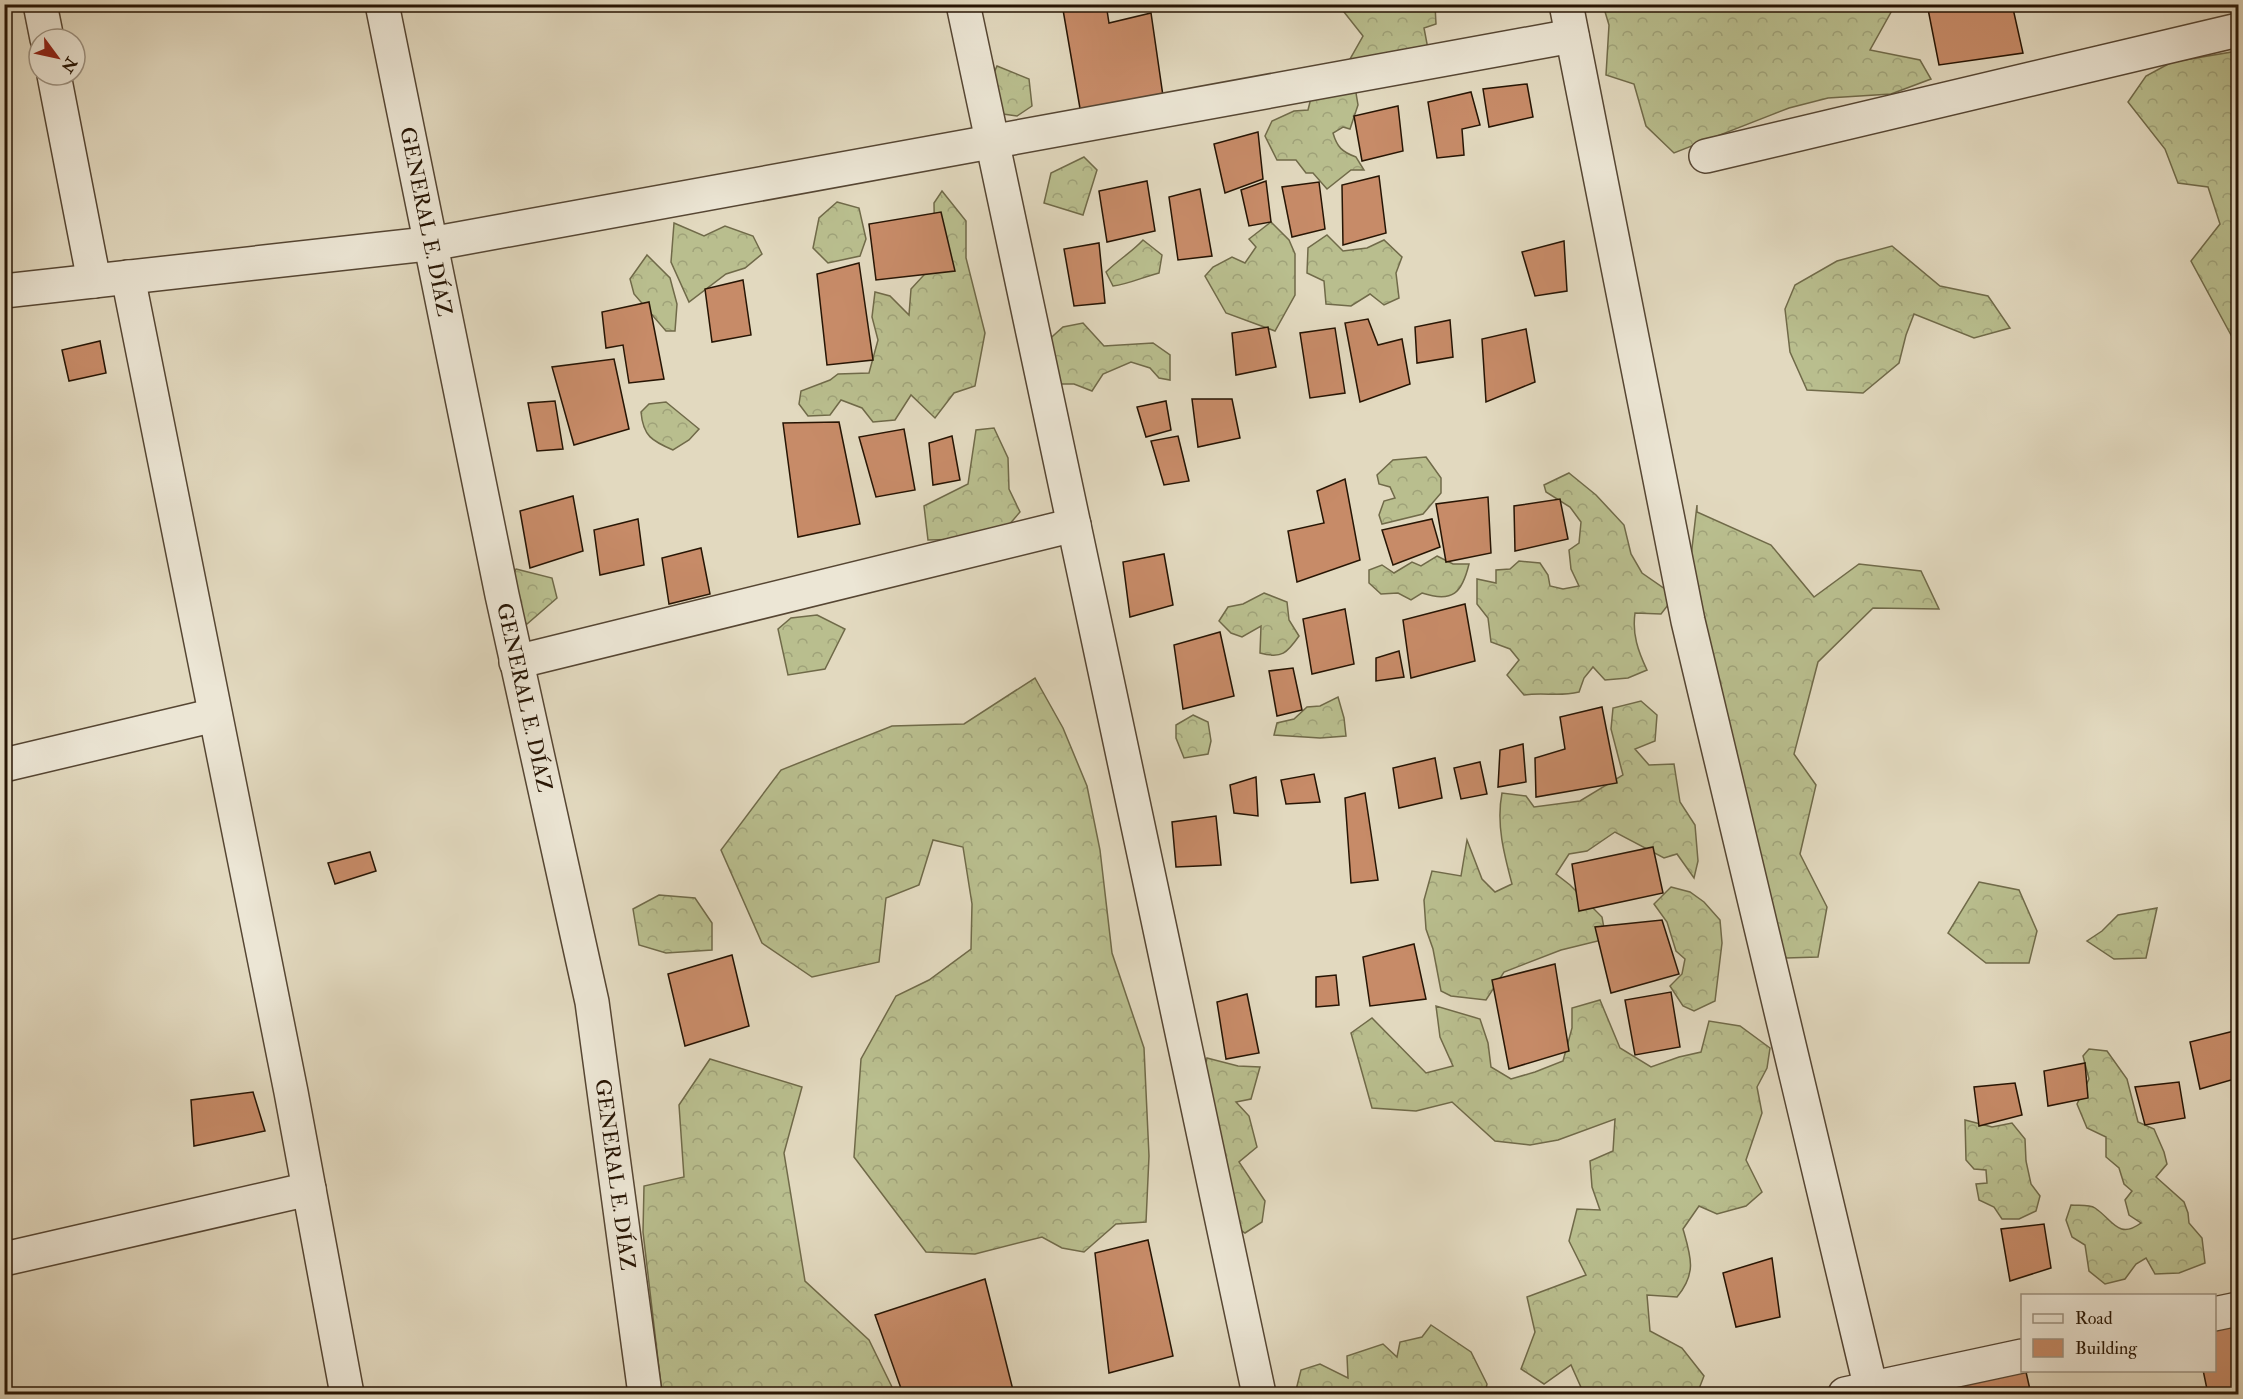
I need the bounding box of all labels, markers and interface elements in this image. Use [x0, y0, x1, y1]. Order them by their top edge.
north arrow [27, 27, 87, 87]
text: N [56, 52, 82, 77]
street label: GENERAL E. DÍAZ [393, 124, 458, 319]
street label: GENERAL E. DÍAZ [490, 600, 558, 795]
street label: GENERAL E. DÍAZ [589, 1077, 641, 1272]
legend [2021, 1294, 2216, 1372]
text: Road [2075, 1307, 2113, 1330]
text: Building [2075, 1337, 2138, 1360]

